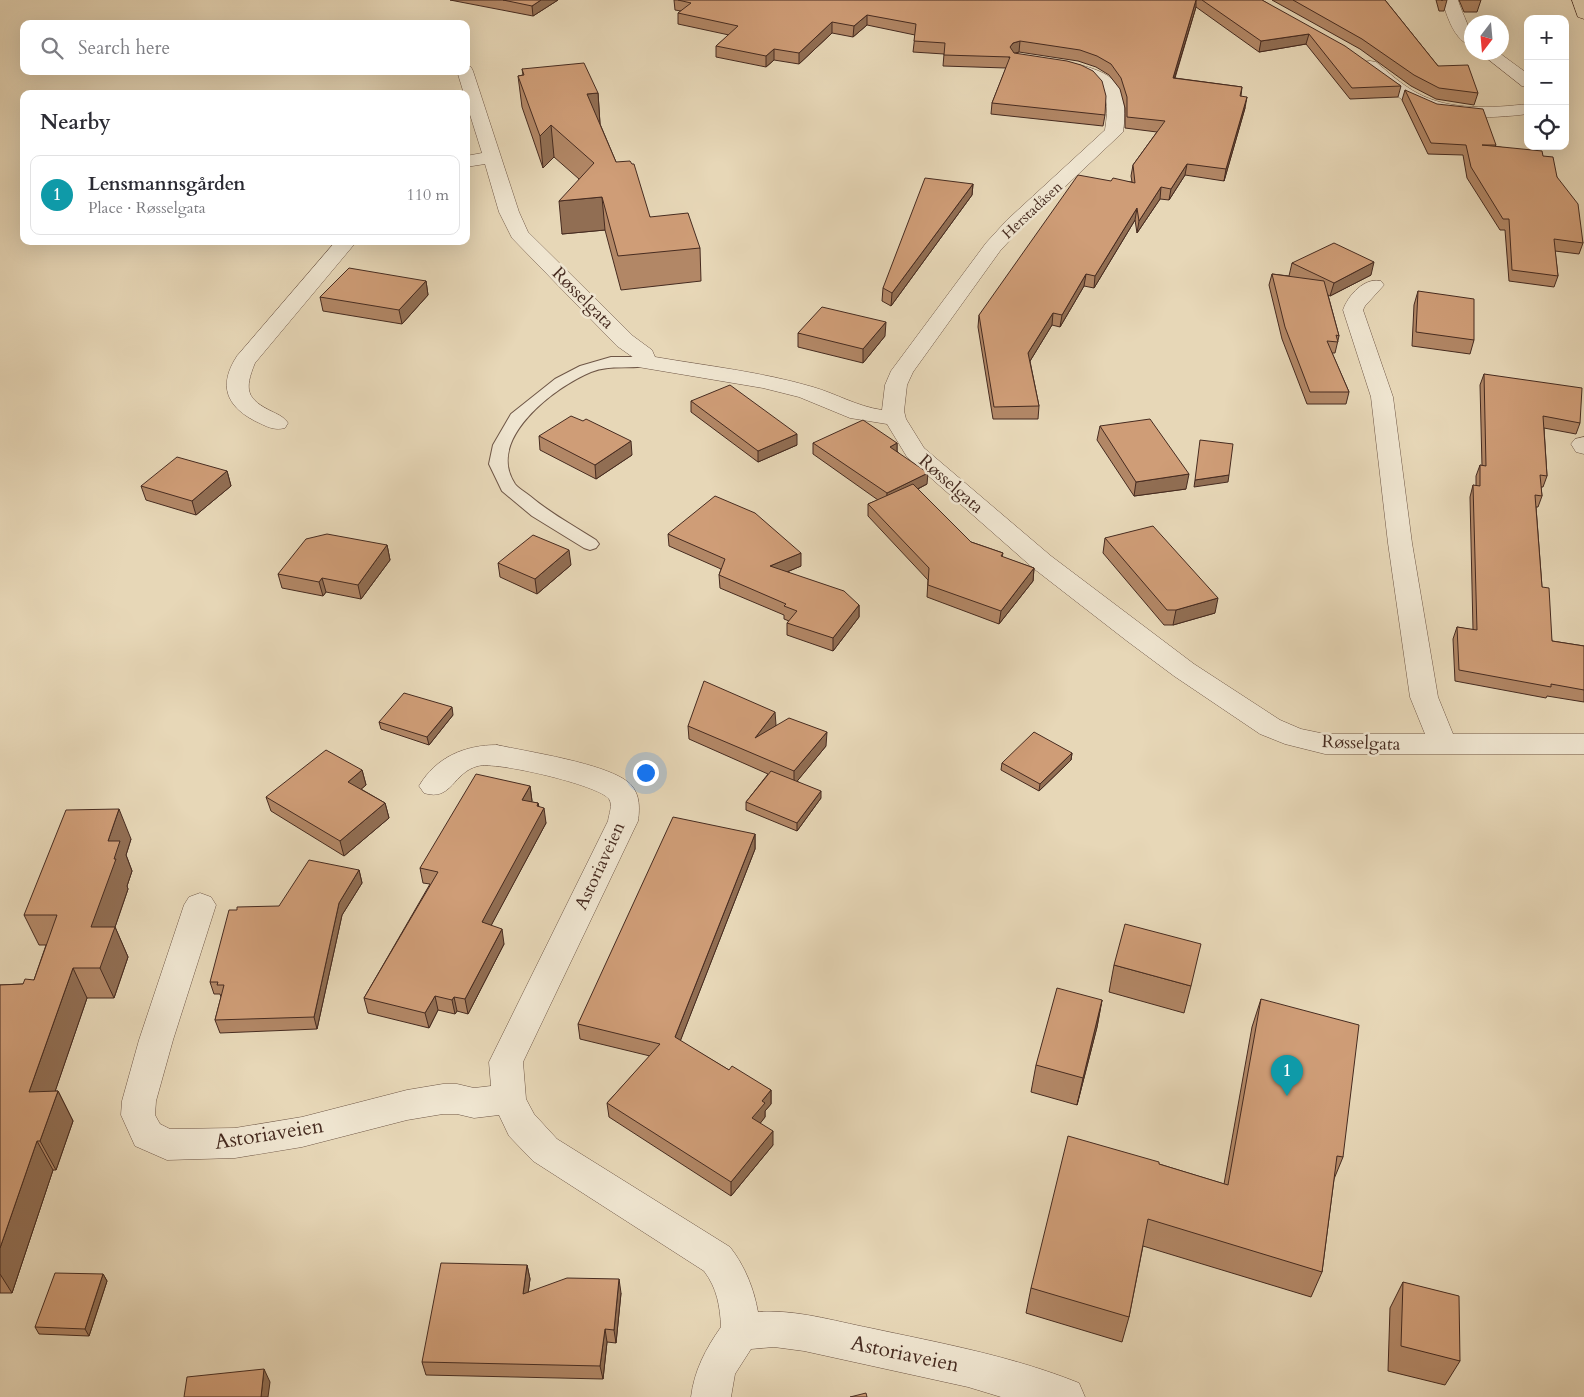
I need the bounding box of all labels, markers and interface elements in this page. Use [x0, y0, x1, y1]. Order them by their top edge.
north arrow [1464, 15, 1509, 60]
map controls [1524, 15, 1569, 150]
button: + [1524, 15, 1569, 60]
search box [20, 20, 470, 75]
icon: search [38, 34, 66, 62]
text: Search here [78, 35, 170, 61]
button: − [1524, 60, 1569, 105]
button: locate [1524, 105, 1569, 150]
text: Nearby [40, 108, 111, 137]
text: Lensmannsgården [88, 171, 245, 197]
street label: Herstadåsen [997, 176, 1067, 243]
text: 1 [53, 184, 61, 206]
text: 110 m [407, 184, 449, 206]
text: Place · Røsselgata [88, 197, 206, 219]
street label: Røsselgata [546, 261, 620, 335]
street label: Røsselgata [913, 449, 989, 519]
street label: Røsselgata [1321, 729, 1401, 757]
your location [633, 760, 659, 786]
street label: Astoriaveien [569, 817, 632, 914]
pin: 1 [1271, 1055, 1303, 1096]
street label: Astoriaveien [212, 1111, 326, 1157]
street label: Astoriaveien [848, 1328, 962, 1380]

